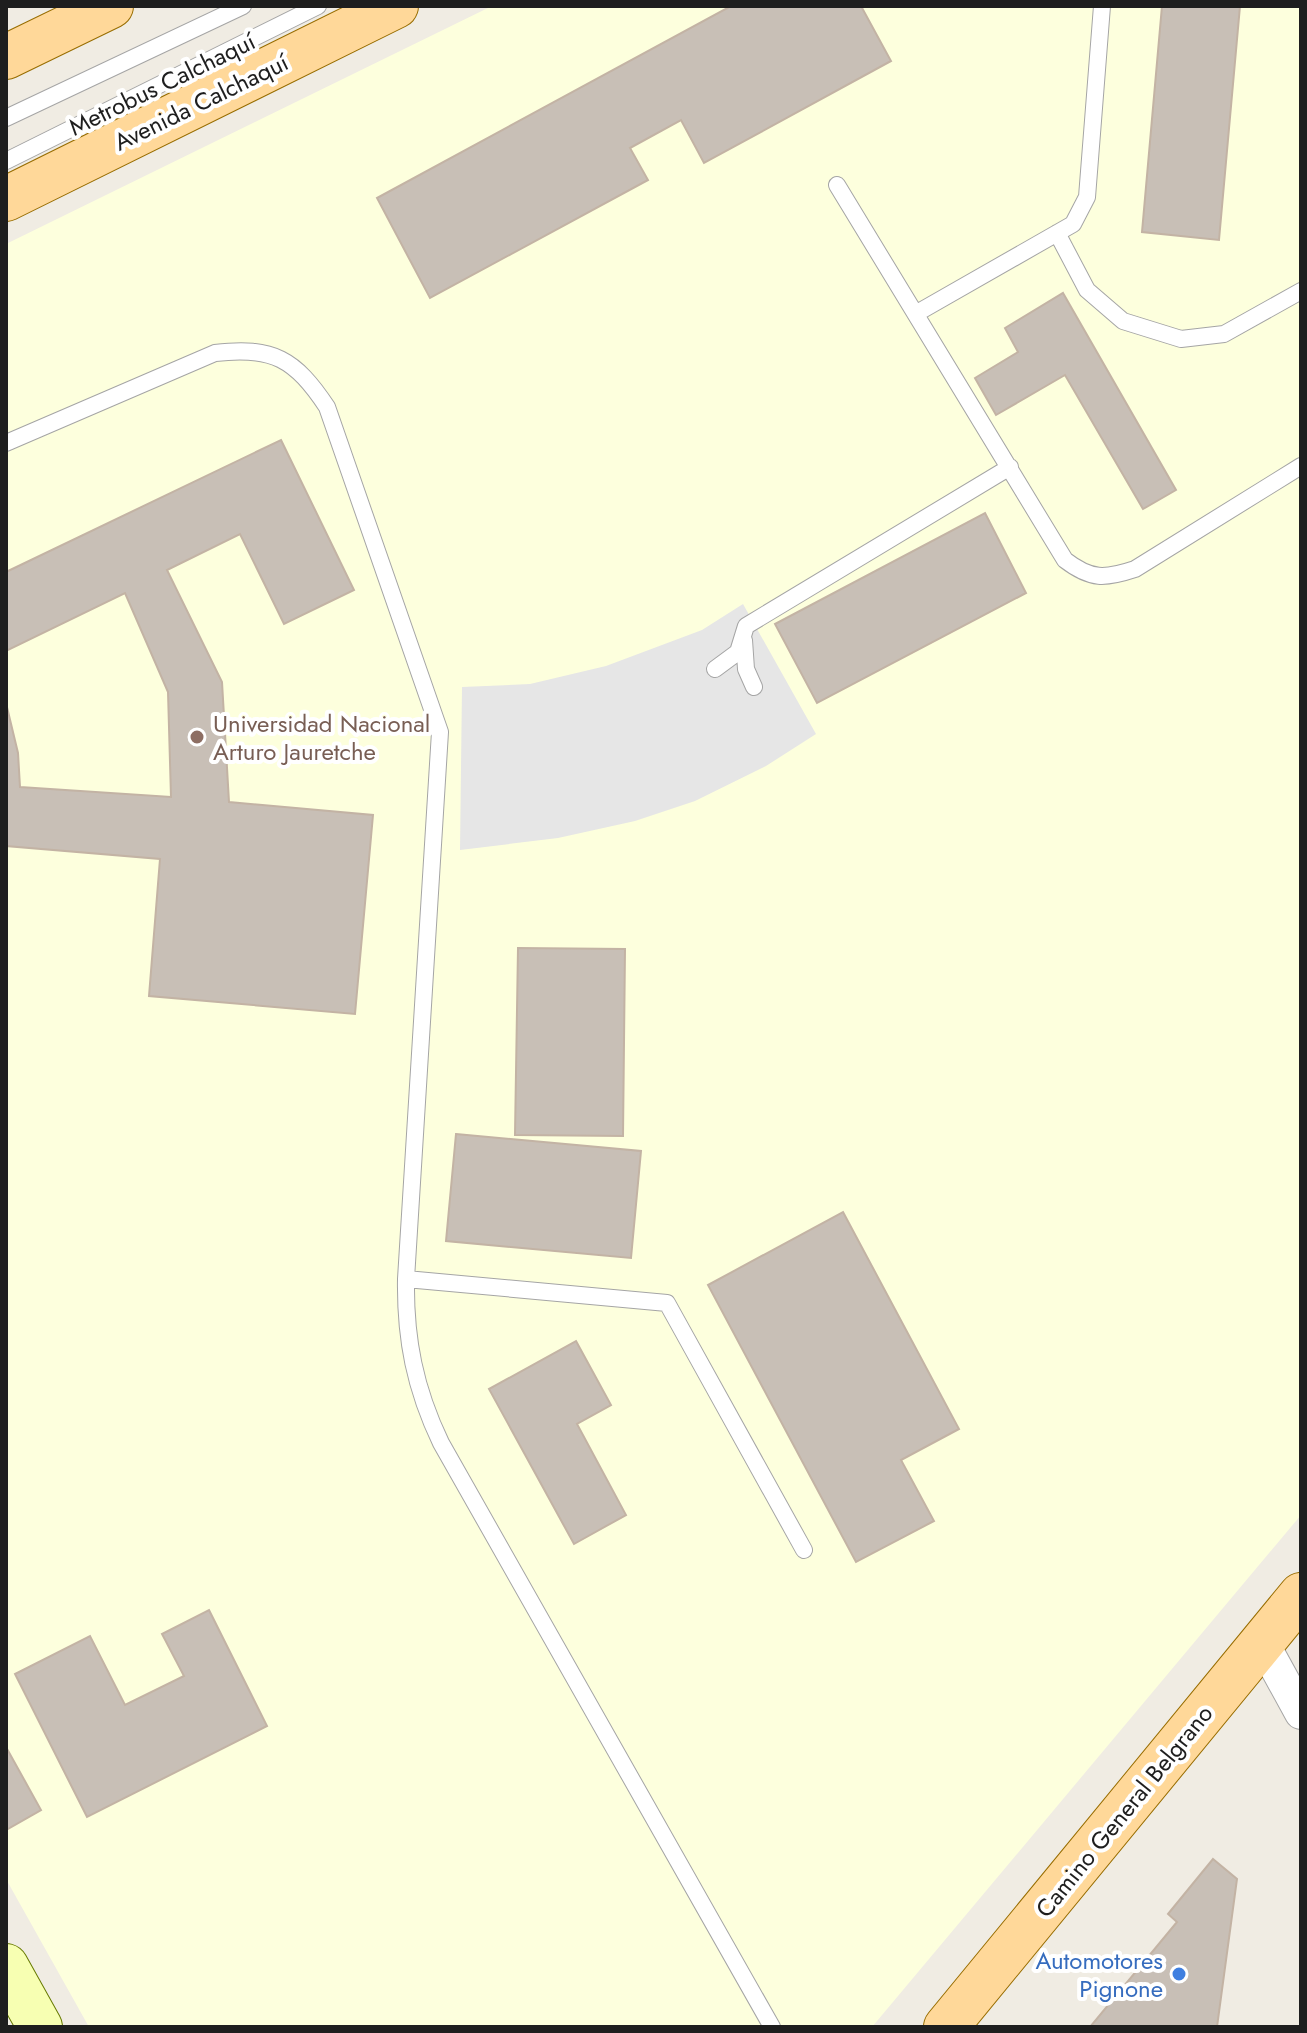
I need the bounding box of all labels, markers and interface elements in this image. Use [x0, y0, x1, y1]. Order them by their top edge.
street label: Metrobus Calchaquí [63, 23, 262, 144]
street label: Avenida Calchaquí [108, 44, 295, 159]
place label: Universidad Nacional Arturo Jauretche [213, 706, 430, 769]
marker: Universidad Nacional Arturo Jauretche [188, 728, 206, 746]
street label: Camino General Belgrano [1027, 1697, 1221, 1925]
place label: Automotores Pignone [1036, 1943, 1163, 2006]
marker: Automotores Pignone [1170, 1965, 1188, 1983]

